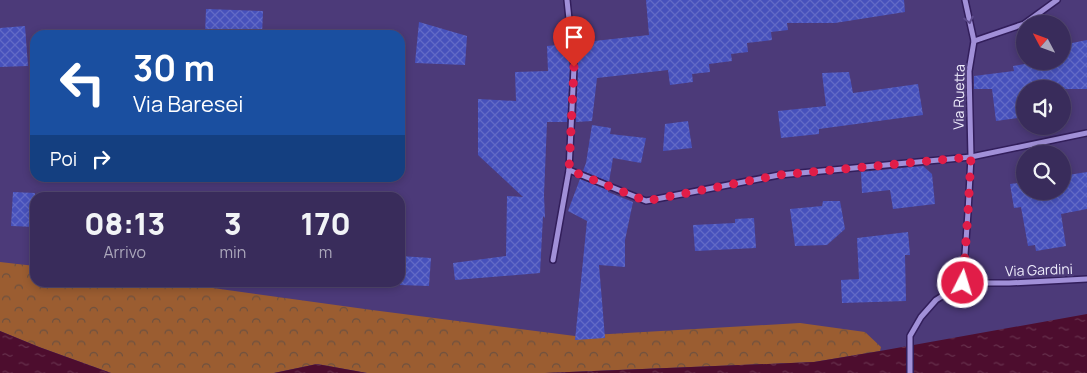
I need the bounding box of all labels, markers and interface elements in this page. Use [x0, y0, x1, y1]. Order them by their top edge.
north arrow [1016, 15, 1071, 70]
map controls [1016, 15, 1071, 200]
pin [553, 16, 595, 67]
one-way arrow [963, 16, 974, 25]
icon: arrive [560, 23, 588, 51]
text: 30 m [133, 44, 215, 92]
icon: left [50, 50, 115, 115]
street label: Via Ruetta [948, 64, 969, 130]
button: sound [1016, 80, 1071, 135]
text: Via Baresei [133, 89, 243, 119]
icon: right [87, 145, 115, 173]
button: search [1016, 145, 1071, 200]
text: Poi [50, 146, 77, 172]
text: 08:13 [84, 203, 165, 244]
text: 3 [224, 203, 242, 244]
text: 170 [301, 203, 351, 244]
text: Arrivo [103, 241, 146, 263]
text: min [219, 241, 246, 263]
text: m [319, 241, 332, 263]
position arrow [936, 256, 988, 308]
street label: Via Gardini [1005, 259, 1073, 280]

